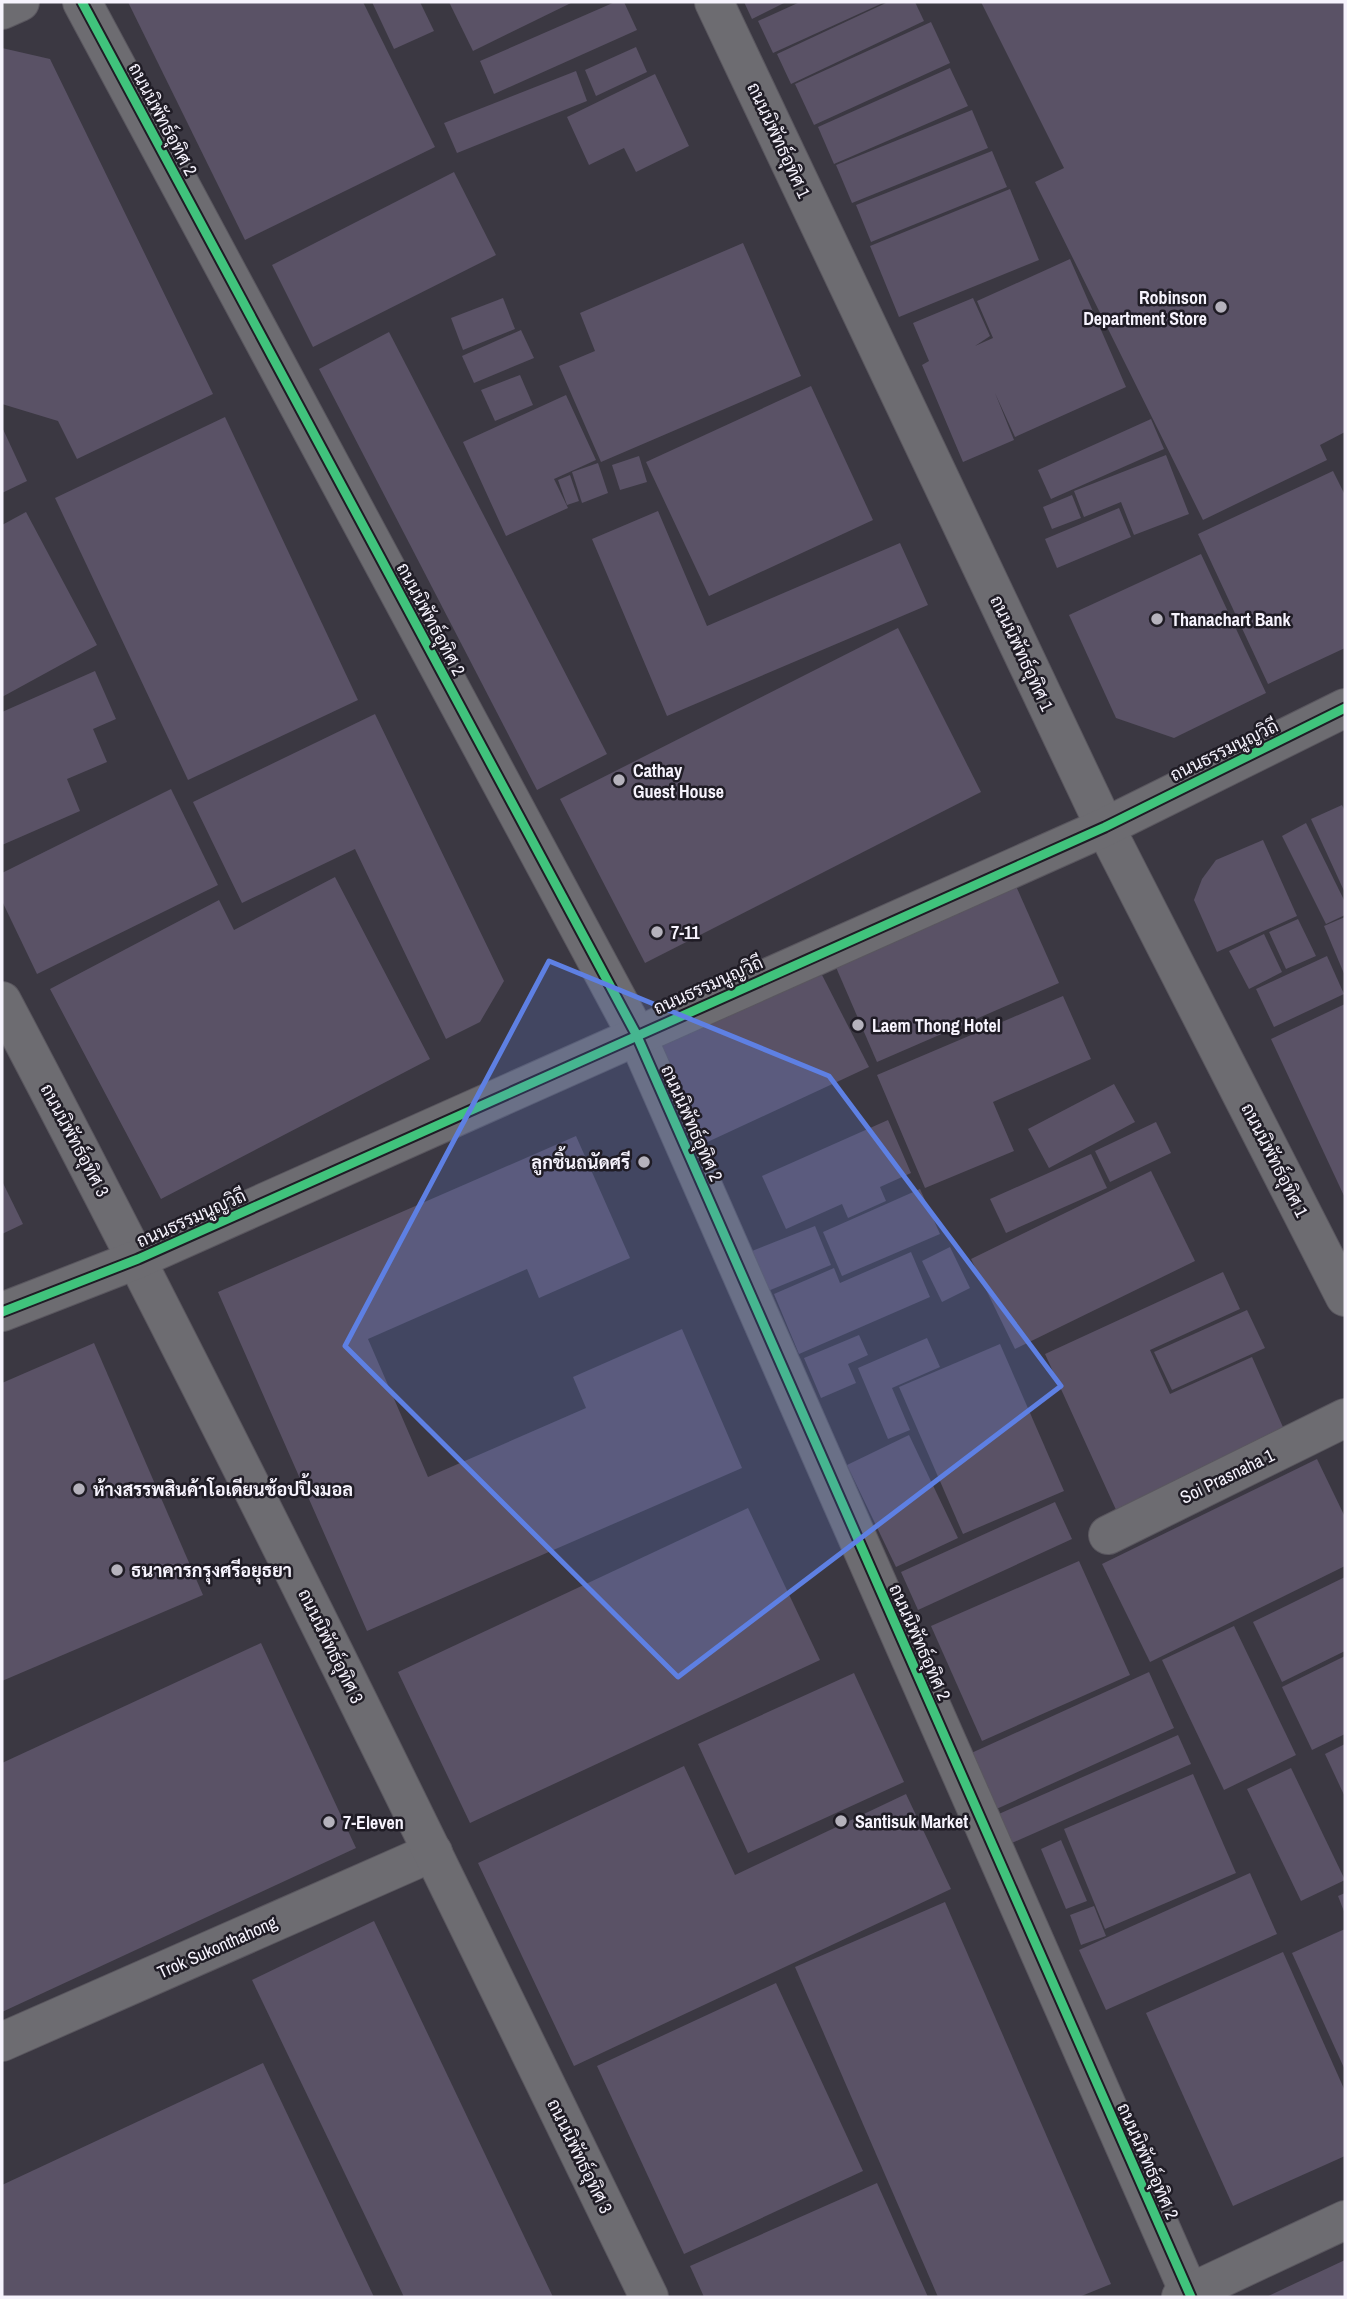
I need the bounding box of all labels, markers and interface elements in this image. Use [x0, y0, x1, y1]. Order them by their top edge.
street label: ถนนนิพัทธ์อุทิศ 2 [123, 58, 203, 180]
street label: ถนนนิพัทธ์อุทิศ 1 [741, 78, 817, 203]
place label: Robinson Department Store [1083, 285, 1207, 331]
marker: Robinson Department Store [1213, 299, 1229, 315]
street label: ถนนนิพัทธ์อุทิศ 2 [391, 558, 471, 680]
street label: ถนนนิพัทธ์อุทิศ 1 [984, 591, 1060, 716]
place label: Thanachart Bank [1171, 607, 1292, 632]
marker: Thanachart Bank [1149, 611, 1165, 627]
street label: ถนนธรรมนูญวิถี [1166, 713, 1283, 788]
place label: Cathay Guest House [633, 758, 724, 804]
marker: Cathay Guest House [611, 772, 627, 788]
place label: 7-11 [671, 920, 701, 945]
marker: 7-11 [649, 924, 665, 940]
street label: ถนนธรรมนูญวิถี [649, 950, 767, 1021]
place label: Laem Thong Hotel [872, 1013, 1001, 1038]
marker: Laem Thong Hotel [850, 1017, 866, 1033]
street label: ถนนนิพัทธ์อุทิศ 2 [655, 1061, 729, 1185]
street label: ถนนนิพัทธ์อุทิศ 3 [35, 1079, 115, 1201]
street label: ถนนนิพัทธ์อุทิศ 1 [1236, 1099, 1315, 1222]
place label: ลูกชิ้นถนัดศรี [531, 1146, 630, 1176]
marker: ลูกชิ้นถนัดศรี [636, 1154, 652, 1170]
street label: ถนนธรรมนูญวิถี [132, 1183, 250, 1254]
street label: Soi Prasnaha 1 [1176, 1442, 1279, 1510]
place label: ห้างสรรพสินค้าโอเดียนช้อปปิ้งมอล [93, 1473, 353, 1502]
marker: ห้างสรรพสินค้าโอเดียนช้อปปิ้งมอล [71, 1481, 87, 1497]
place label: ธนาคารกรุงศรีอยุธยา [131, 1558, 292, 1585]
marker: ธนาคารกรุงศรีอยุธยา [109, 1562, 125, 1578]
street label: ถนนนิพัทธ์อุทิศ 2 [883, 1580, 957, 1704]
street label: ถนนนิพัทธ์อุทิศ 3 [292, 1584, 370, 1708]
place label: Santisuk Market [855, 1809, 968, 1834]
place label: 7-Eleven [343, 1810, 404, 1835]
marker: Santisuk Market [833, 1813, 849, 1829]
marker: 7-Eleven [321, 1814, 337, 1830]
street label: Trok Sukonthahong [153, 1909, 281, 1985]
street label: ถนนนิพัทธ์อุทิศ 3 [541, 2094, 619, 2218]
street label: ถนนนิพัทธ์อุทิศ 2 [1111, 2099, 1185, 2223]

